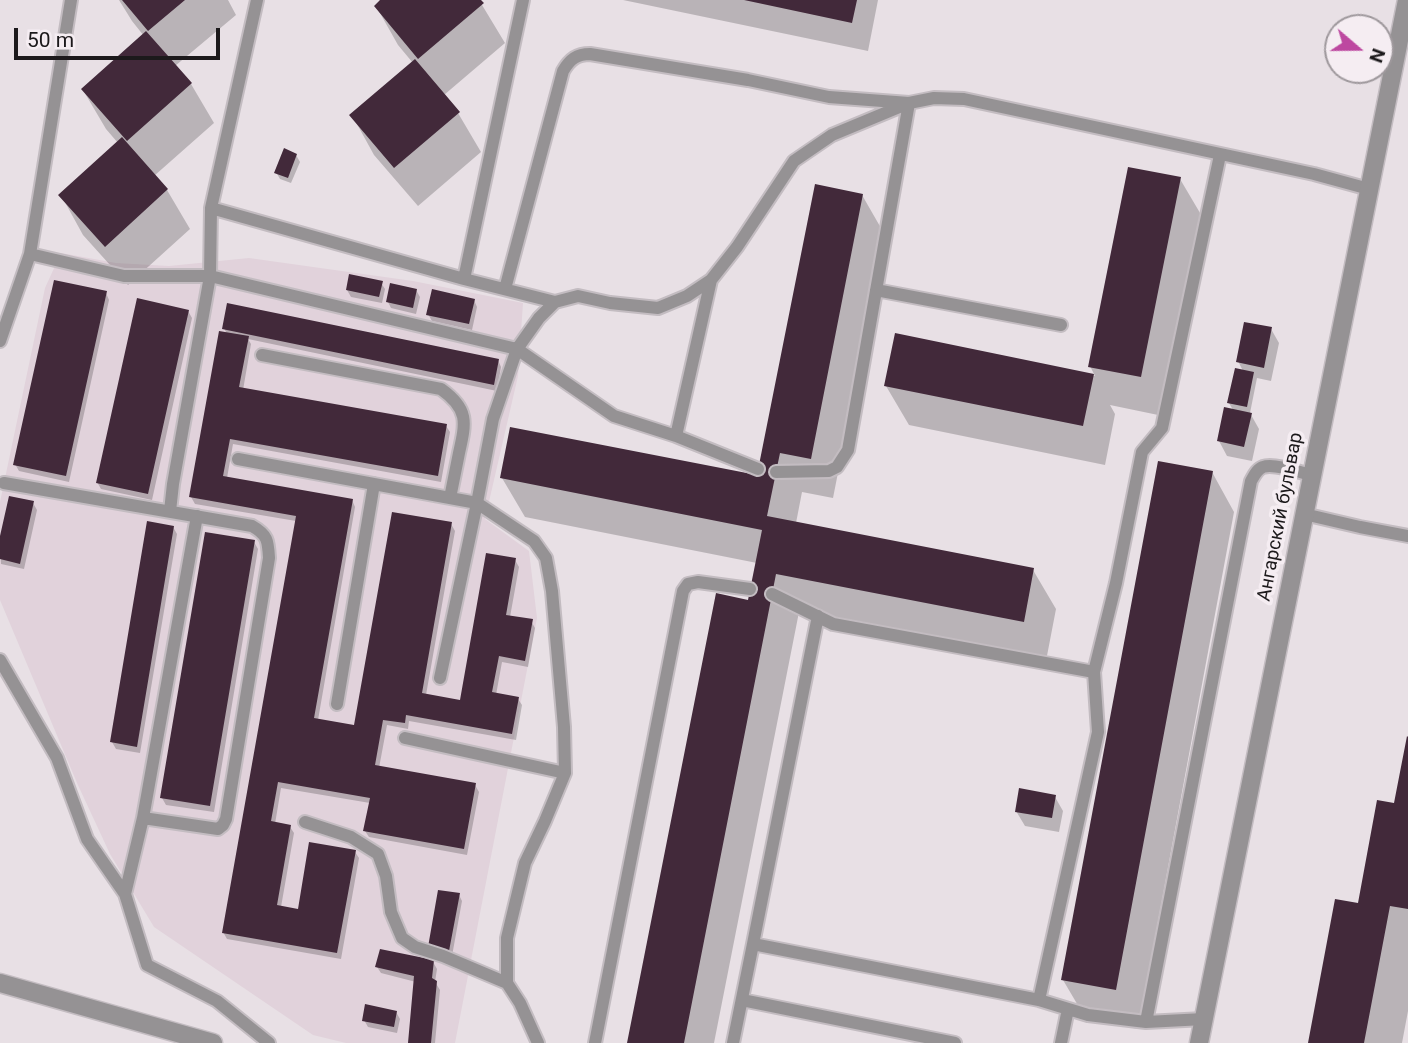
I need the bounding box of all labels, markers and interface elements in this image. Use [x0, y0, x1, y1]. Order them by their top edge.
scale bar [18, 14, 224, 58]
north arrow [1324, 14, 1394, 84]
text: 50 m [27, 28, 74, 52]
text: N [1364, 45, 1390, 66]
street label: Ангарский бульвар [1253, 431, 1309, 603]

